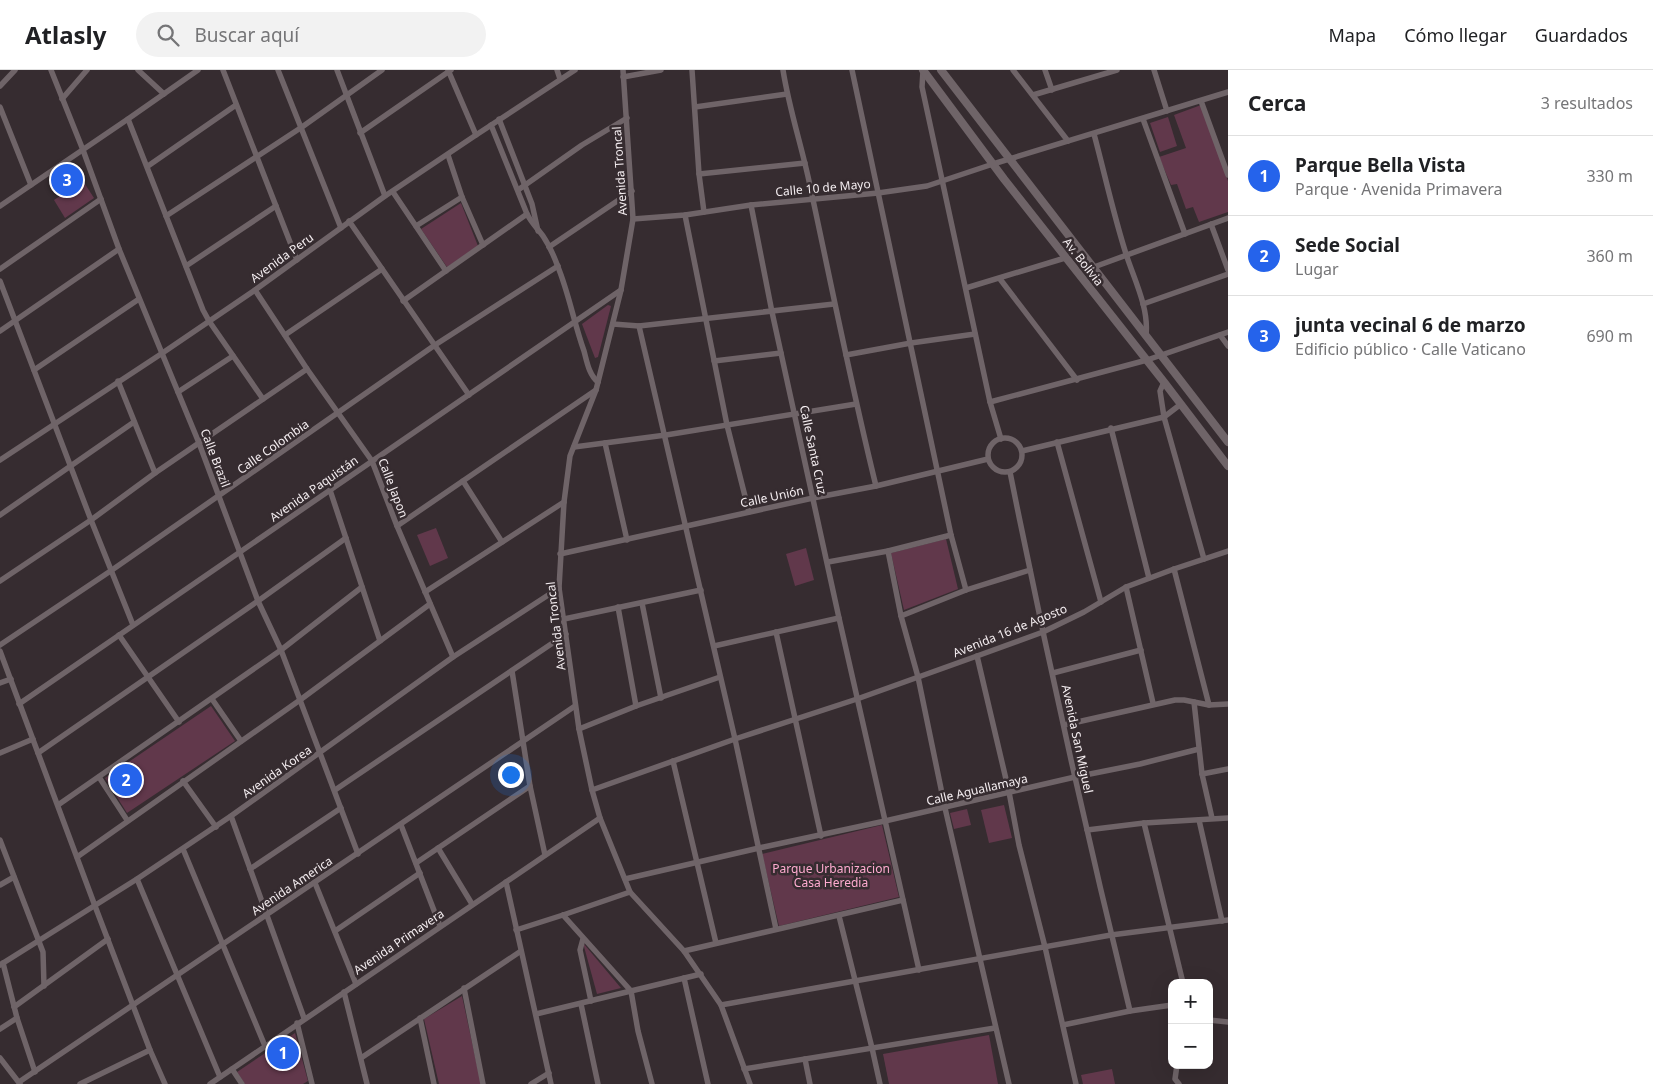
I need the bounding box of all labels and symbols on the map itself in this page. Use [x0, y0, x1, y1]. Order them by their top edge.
street label: Avenida Troncal [608, 126, 631, 216]
pin: 3 [51, 161, 83, 199]
street label: Calle 10 de Mayo [775, 175, 871, 200]
street label: Avenida Peru [246, 229, 317, 286]
street label: Av. Bolivia [1059, 234, 1108, 289]
street label: Calle Santa Cruz [796, 404, 831, 496]
street label: Calle Colombia [233, 416, 312, 478]
street label: Calle Brazil [197, 426, 234, 490]
street label: Avenida Paquistán [266, 452, 361, 525]
street label: Calle Japon [374, 456, 413, 520]
street label: Calle Unión [739, 482, 805, 512]
street label: Avenida Troncal [542, 581, 569, 671]
street label: Avenida 16 de Agosto [950, 600, 1070, 661]
street label: Avenida San Miguel [1058, 683, 1097, 795]
street label: Avenida Korea [239, 741, 315, 802]
pin: 2 [110, 761, 142, 799]
your location [498, 762, 524, 788]
street label: Calle Aguallamaya [925, 770, 1029, 809]
street label: Avenida America [248, 852, 336, 919]
park label: Parque Urbanizacion Casa Heredia [772, 860, 890, 891]
street label: Avenida Primavera [350, 905, 447, 978]
pin: 1 [267, 1034, 299, 1072]

